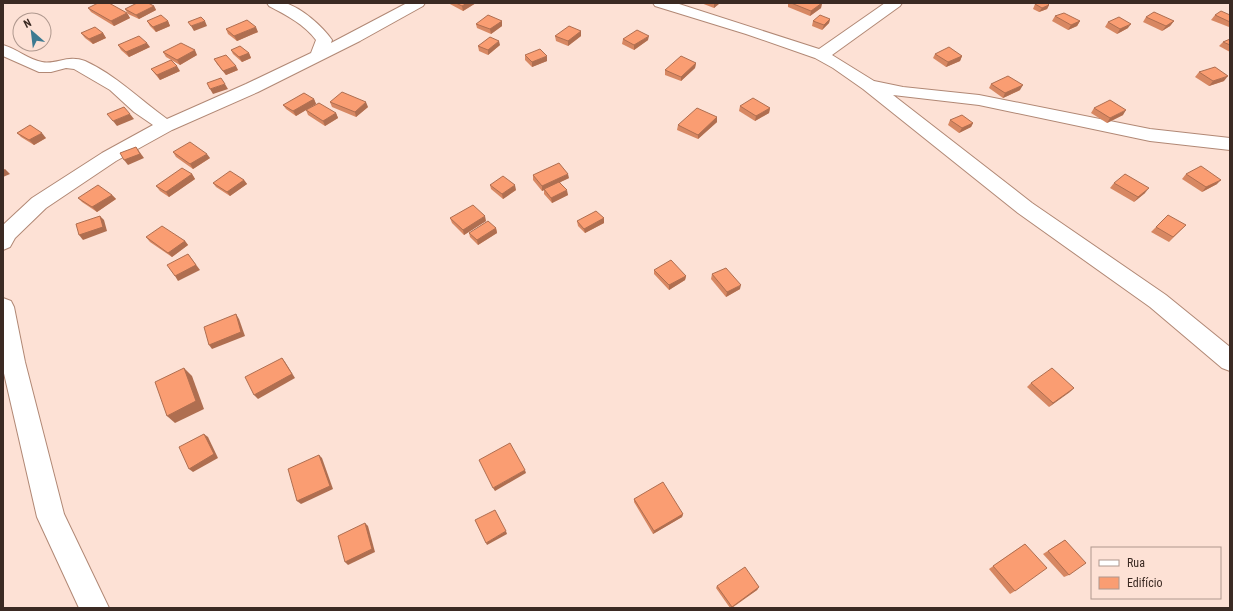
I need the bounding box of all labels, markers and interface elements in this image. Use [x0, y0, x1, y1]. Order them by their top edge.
north arrow [12, 12, 52, 52]
text: N [22, 16, 34, 31]
legend [1091, 547, 1221, 599]
text: Rua [1127, 556, 1145, 570]
text: Edifício [1127, 576, 1163, 590]

